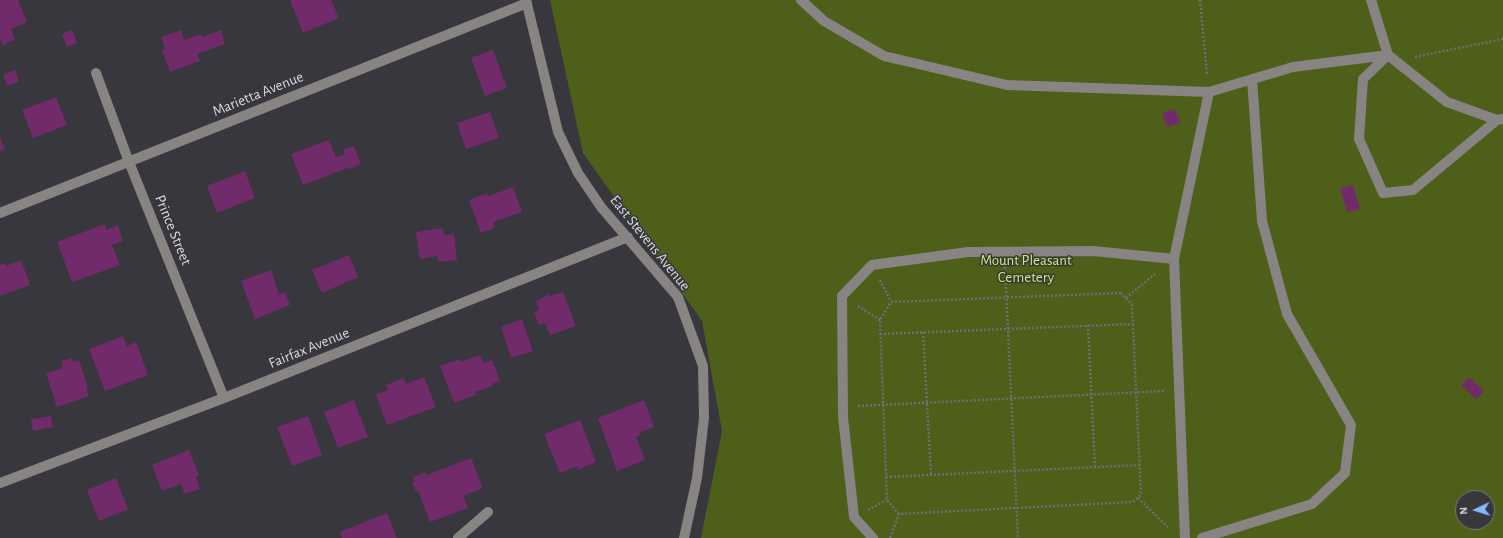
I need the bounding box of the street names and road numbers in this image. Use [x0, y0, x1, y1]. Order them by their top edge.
street label: Marietta Avenue [210, 68, 306, 120]
street label: Prince Street [151, 192, 195, 268]
street label: East Stevens Avenue [606, 192, 694, 294]
street label: Fairfax Avenue [266, 324, 352, 372]

